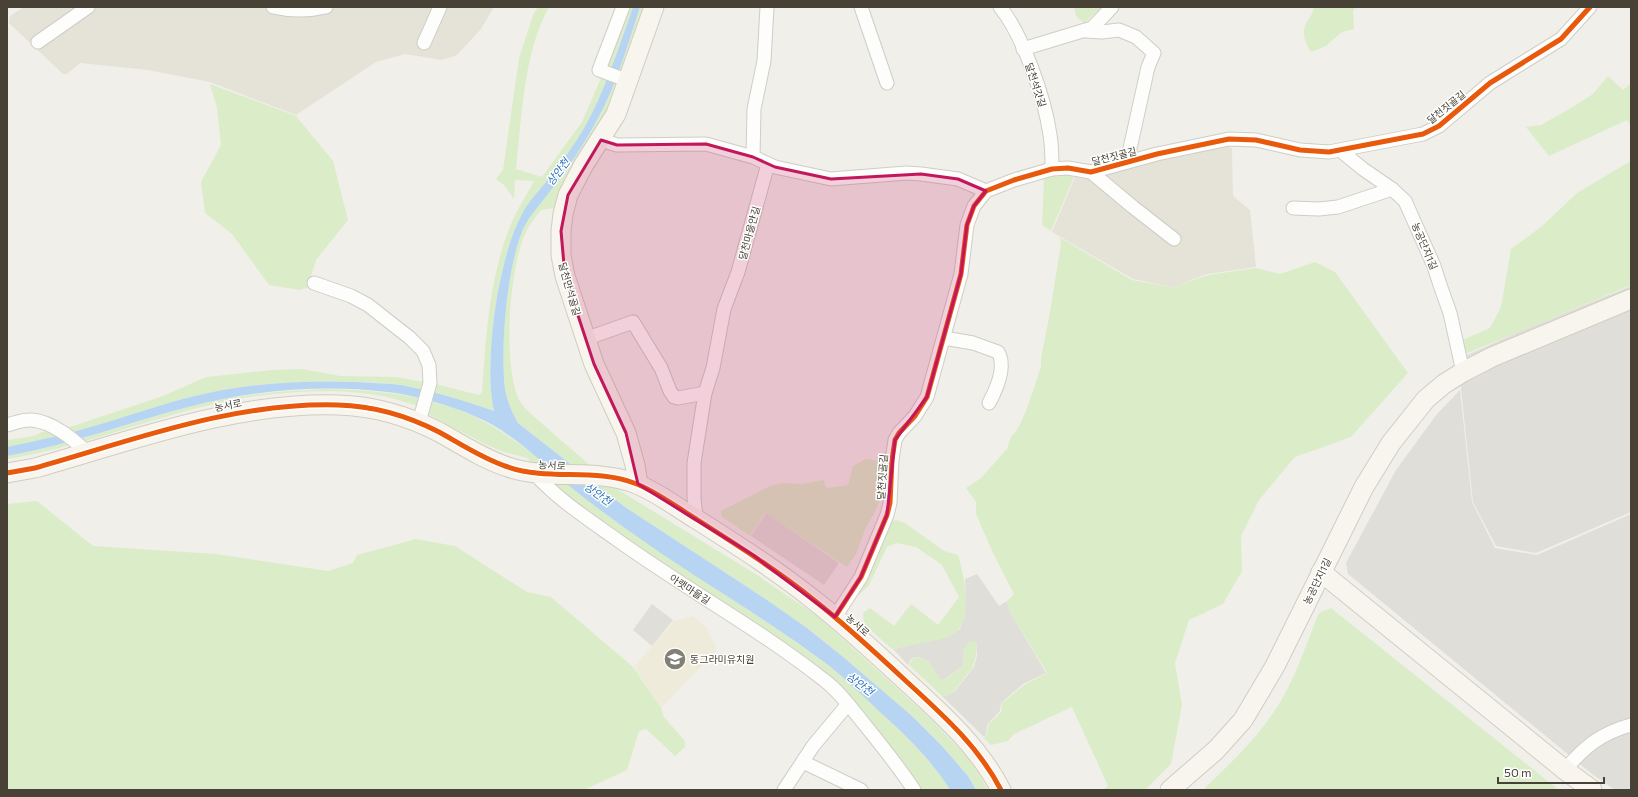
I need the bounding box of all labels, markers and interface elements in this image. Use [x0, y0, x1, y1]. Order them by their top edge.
street label: 달천석갓길 [1023, 61, 1049, 109]
street label: 달천짓골길 [1424, 88, 1468, 126]
street label: 달천짓골길 [1090, 145, 1138, 167]
water label: 상안천 [543, 154, 573, 188]
street label: 달천마을안길 [736, 205, 762, 261]
street label: 농공단지1길 [1410, 221, 1440, 271]
street label: 달천만석골길 [557, 261, 583, 317]
street label: 농서로 [213, 396, 243, 414]
street label: 달천짓골길 [874, 454, 890, 500]
street label: 농서로 [538, 458, 566, 472]
water label: 상안천 [582, 480, 616, 509]
street label: 농공단지1길 [1301, 556, 1333, 606]
street label: 아랫마을길 [667, 571, 713, 607]
street label: 농서로 [844, 611, 872, 639]
school or university icon: 동그라미유치원 [662, 646, 688, 672]
place label: 동그라미유치원 [690, 653, 754, 665]
water label: 상안천 [844, 669, 878, 699]
scale bar [1498, 759, 1604, 785]
text: 50 m [1504, 765, 1532, 779]

